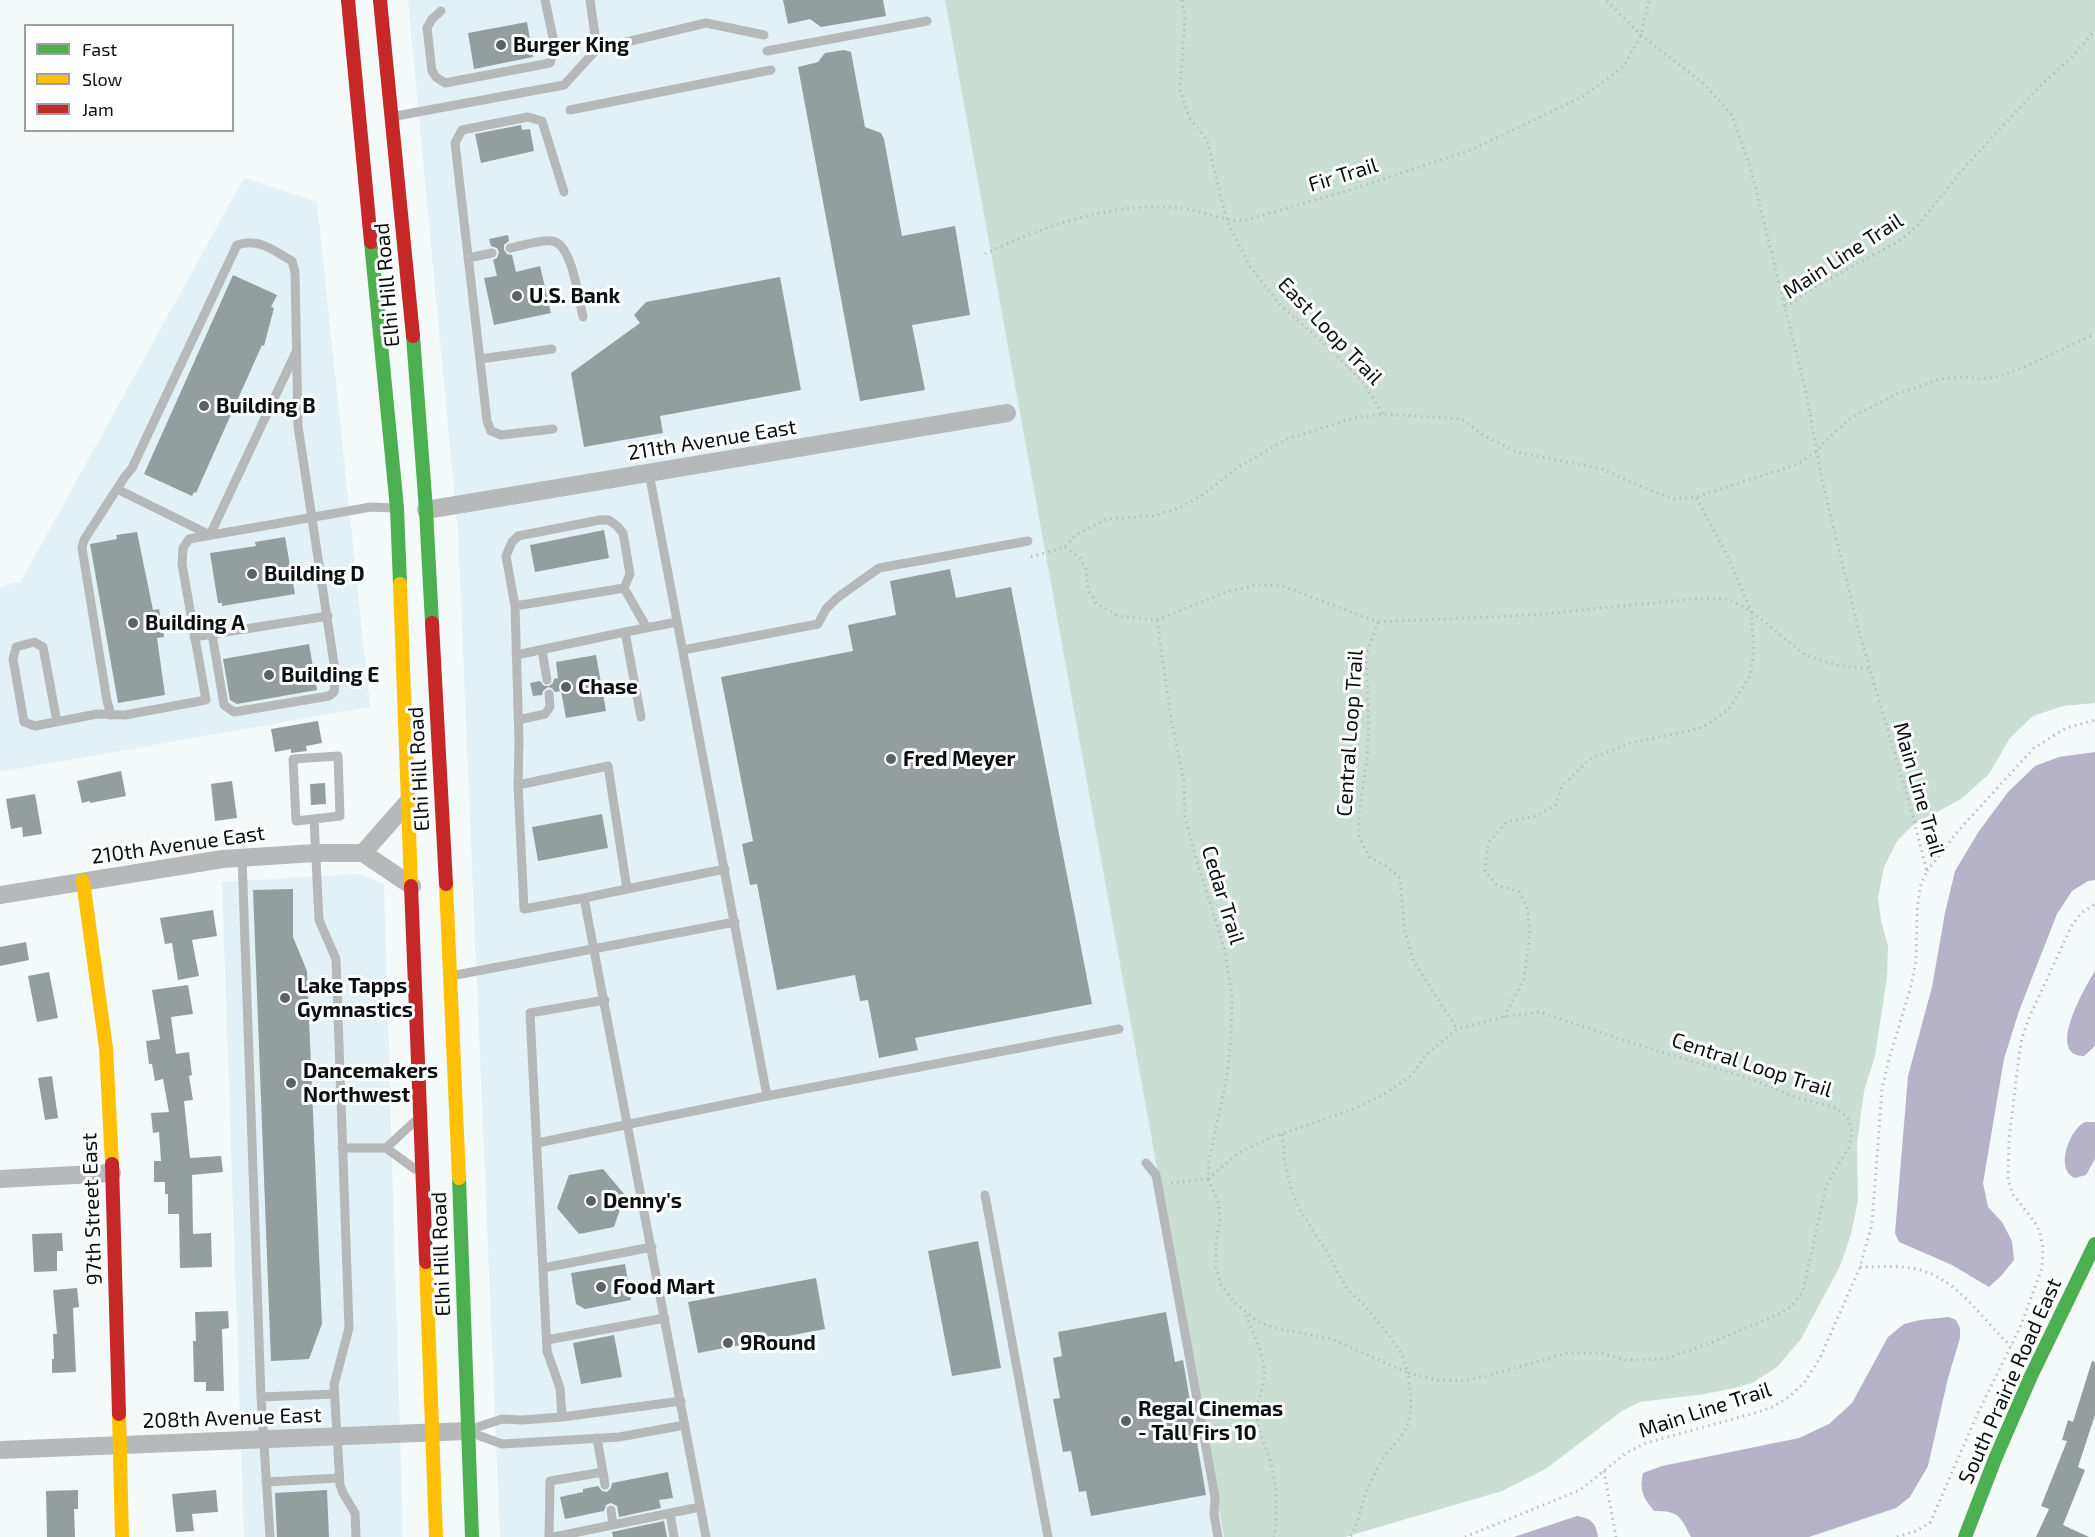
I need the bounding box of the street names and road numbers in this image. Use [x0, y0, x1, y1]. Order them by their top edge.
street label: Fir Trail [1305, 153, 1381, 197]
street label: Main Line Trail [1778, 208, 1908, 304]
street label: Elhi Hill Road [369, 222, 405, 348]
street label: East Loop Trail [1272, 272, 1388, 390]
street label: 211th Avenue East [626, 414, 798, 466]
street label: Central Loop Trail [1332, 649, 1368, 817]
street label: Elhi Hill Road [403, 706, 435, 832]
street label: Main Line Trail [1888, 719, 1950, 859]
street label: 210th Avenue East [90, 820, 266, 870]
street label: Cedar Trail [1196, 843, 1250, 947]
street label: Central Loop Trail [1668, 1027, 1836, 1103]
street label: 97th Street East [77, 1132, 107, 1286]
street label: Elhi Hill Road [426, 1191, 456, 1317]
street label: South Prairie Road East [1953, 1274, 2067, 1488]
street label: Main Line Trail [1636, 1377, 1774, 1443]
street label: 208th Avenue East [142, 1402, 322, 1434]

